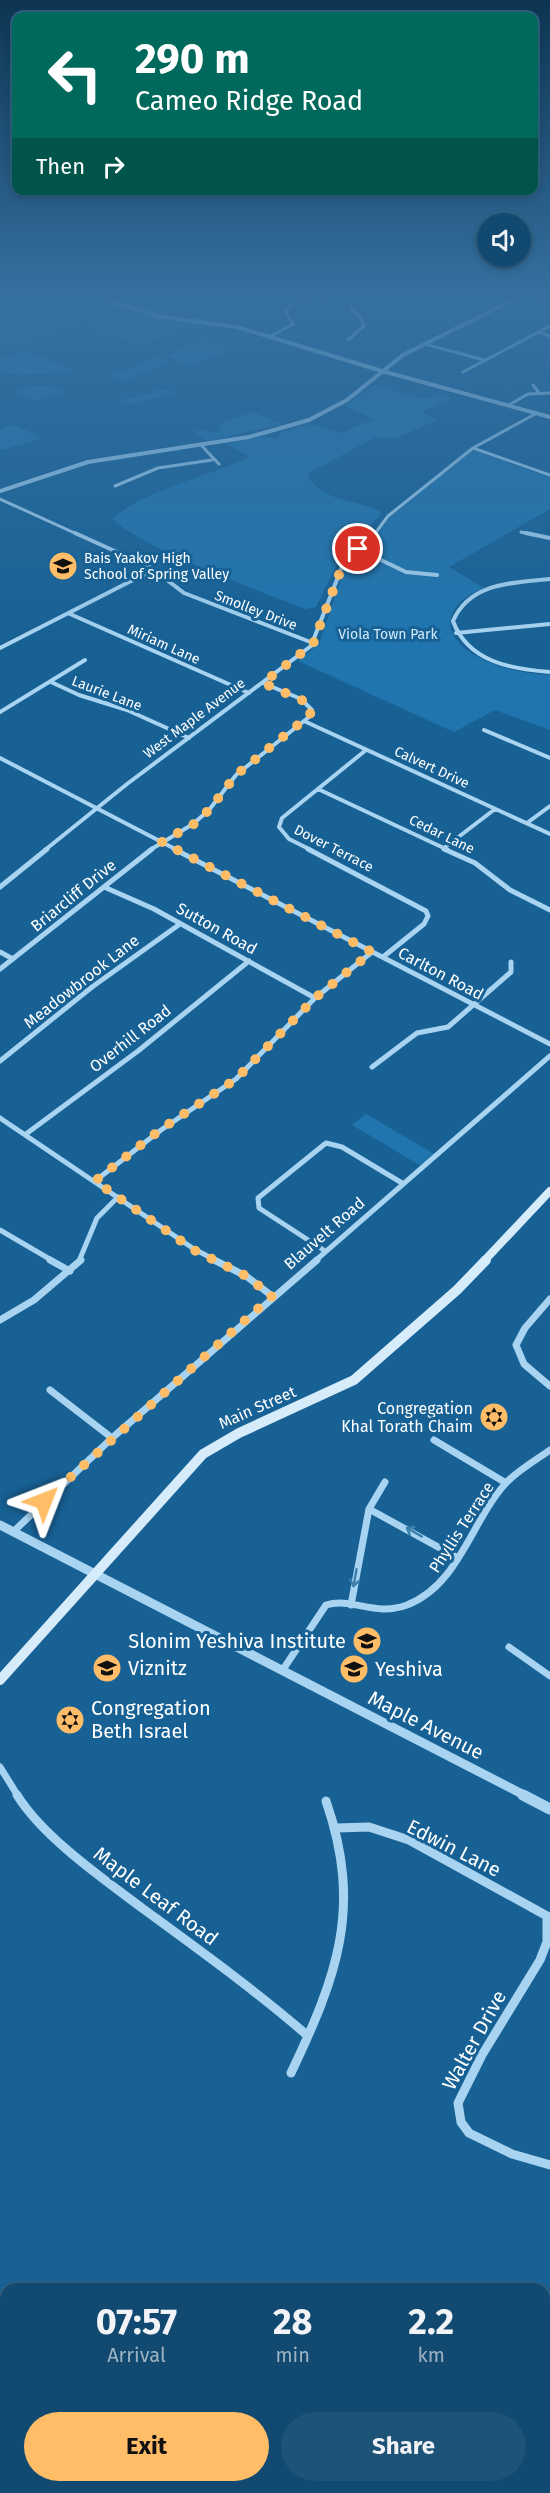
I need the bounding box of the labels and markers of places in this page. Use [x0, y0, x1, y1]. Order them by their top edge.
pin [332, 523, 383, 574]
school or university icon: Bais Yaakov High School of Spring Valley [47, 550, 79, 582]
place label: Bais Yaakov High School of Spring Valley [84, 550, 229, 583]
place label: Congregation Khal Torath Chaim [341, 1399, 473, 1436]
synagogue icon: Congregation Khal Torath Chaim [478, 1401, 510, 1433]
school or university icon: Slonim Yeshiva Institute [351, 1625, 383, 1657]
place label: Slonim Yeshiva Institute [128, 1629, 346, 1653]
school or university icon: Viznitz [91, 1652, 123, 1684]
school or university icon: Yeshiva [338, 1653, 370, 1685]
place label: Viznitz [128, 1656, 187, 1680]
place label: Yeshiva [375, 1657, 443, 1681]
place label: Congregation Beth Israel [91, 1696, 211, 1743]
synagogue icon: Congregation Beth Israel [54, 1704, 86, 1736]

